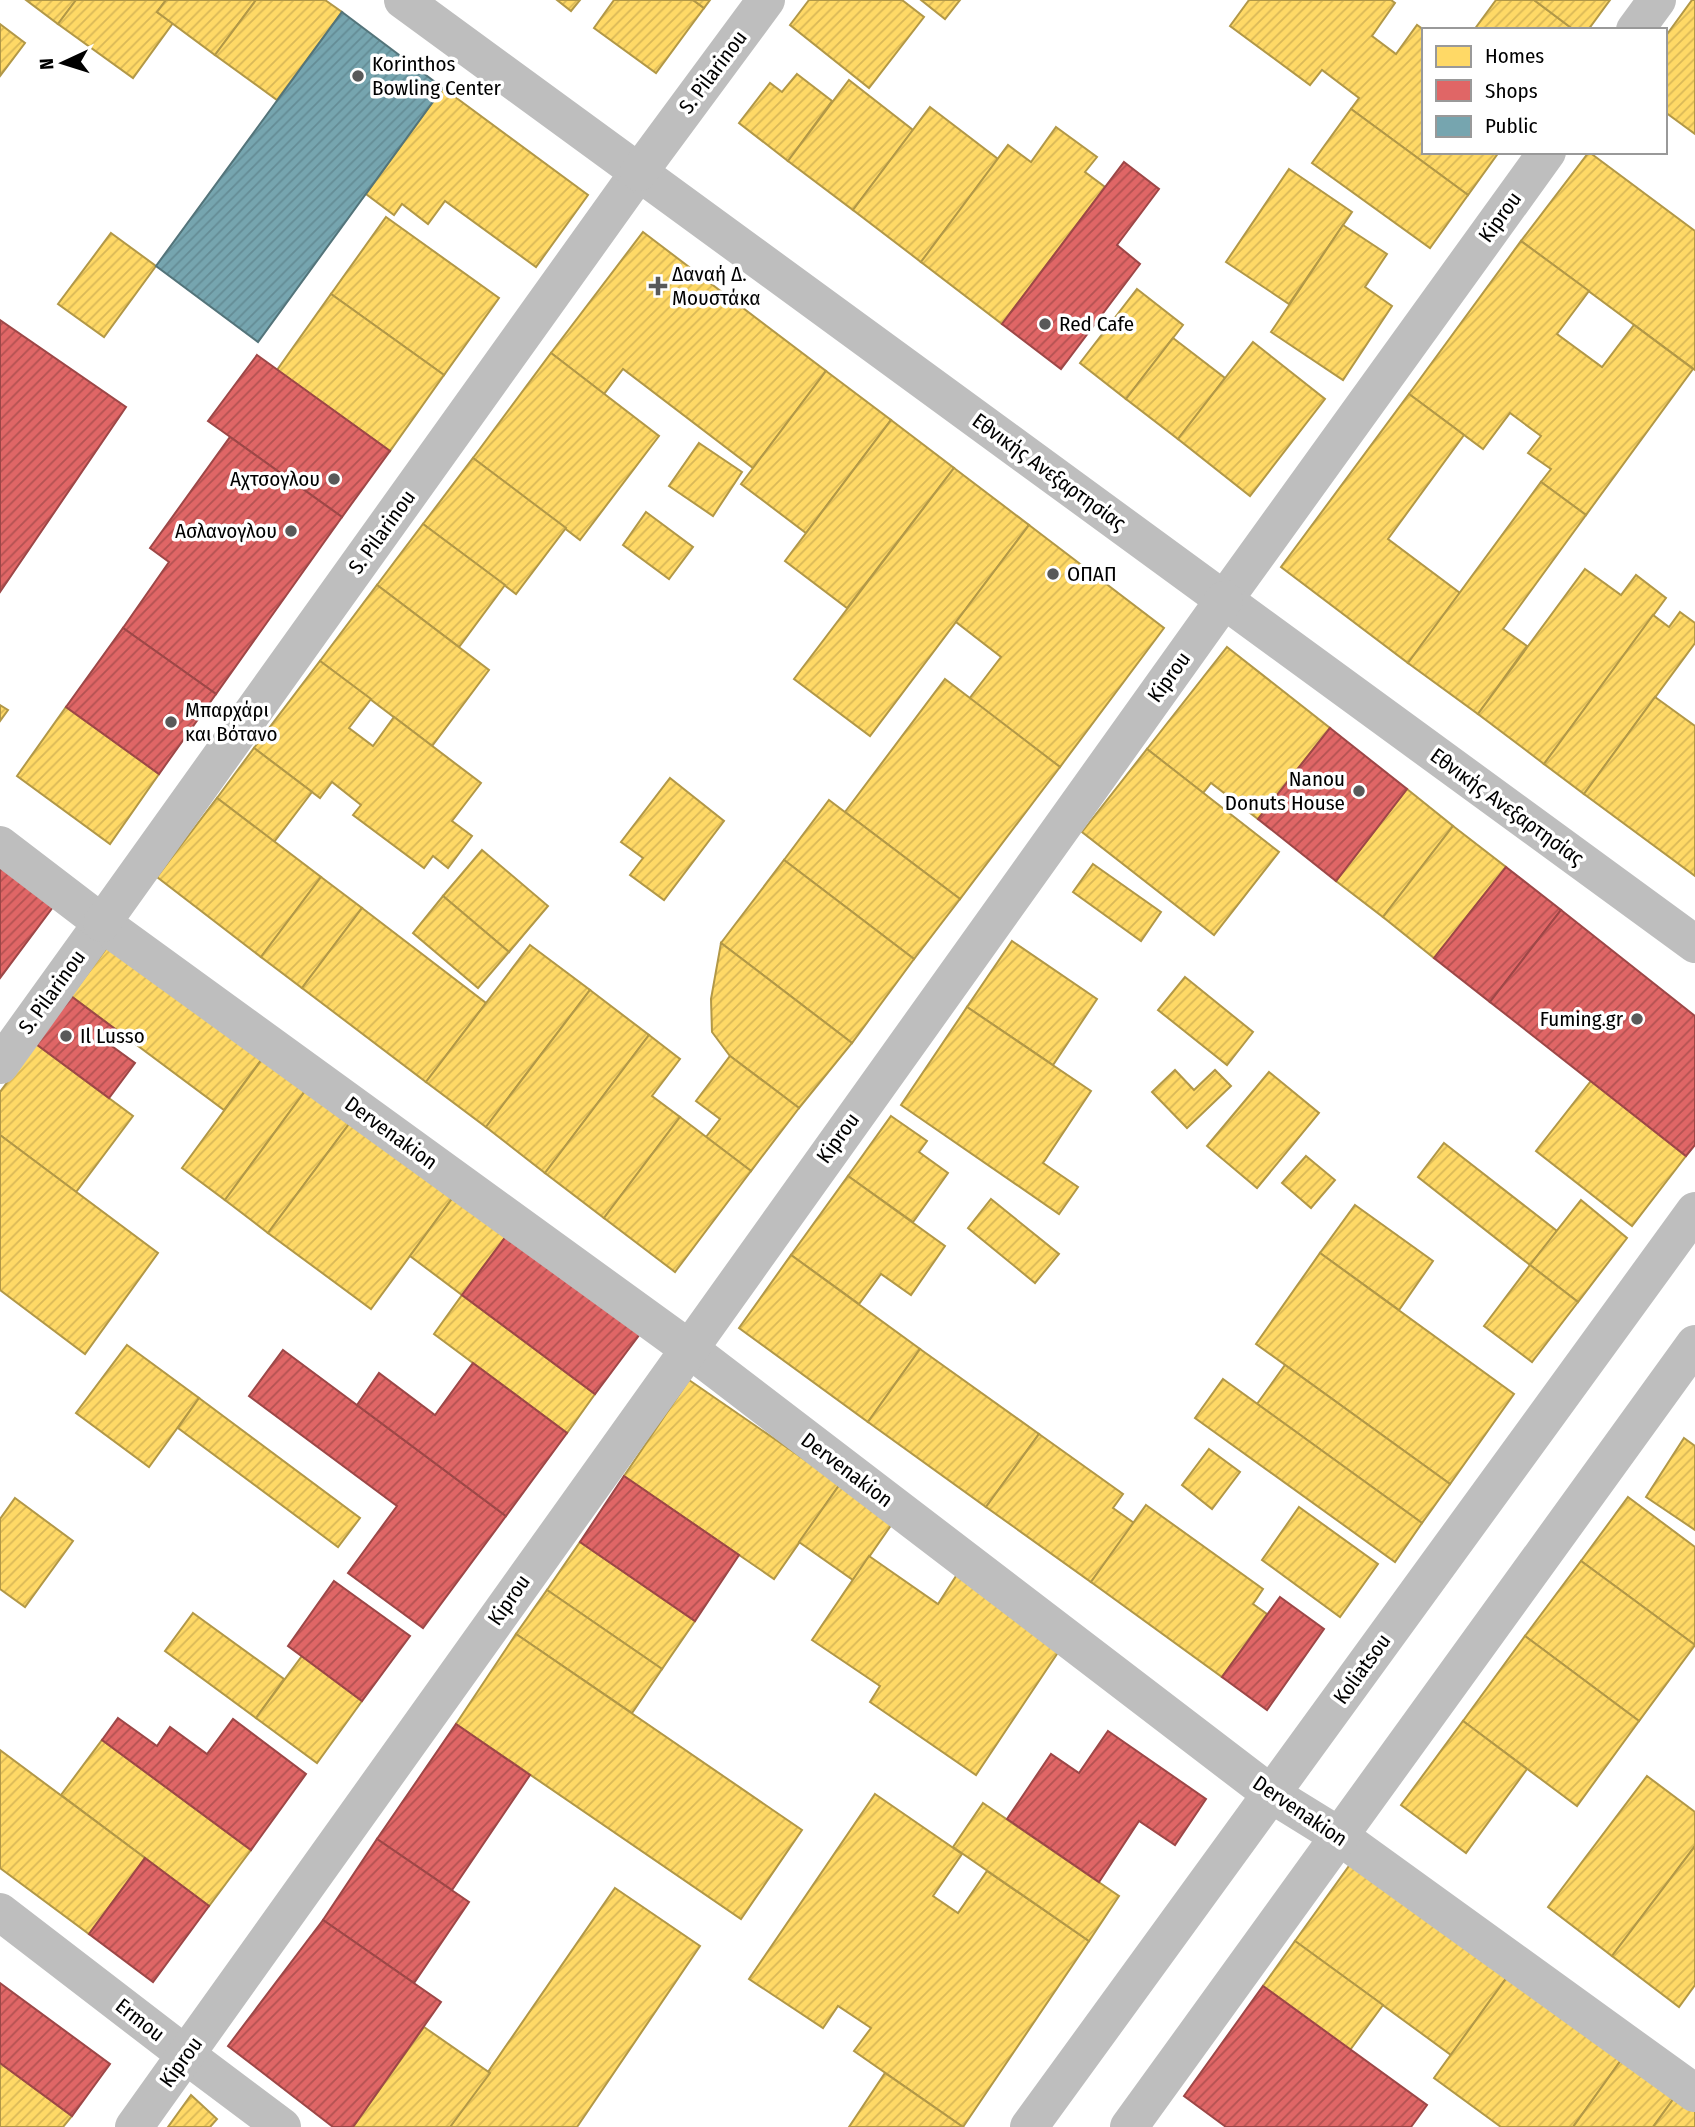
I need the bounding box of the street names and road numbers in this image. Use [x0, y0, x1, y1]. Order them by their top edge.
street label: S. Pilarinou [673, 25, 753, 119]
street label: Kiprou [1473, 187, 1527, 247]
street label: Εθνικής Ανεξαρτησίας [967, 408, 1131, 536]
street label: S. Pilarinou [343, 485, 421, 579]
street label: Kiprou [1142, 647, 1196, 707]
street label: Εθνικής Ανεξαρτησίας [1425, 743, 1589, 871]
street label: S. Pilarinou [13, 945, 91, 1039]
street label: Dervenakion [340, 1091, 442, 1175]
street label: Kiprou [811, 1108, 865, 1168]
street label: Dervenakion [796, 1427, 898, 1513]
street label: Kiprou [482, 1569, 536, 1631]
street label: Koliatsou [1328, 1629, 1396, 1709]
street label: Dervenakion [1248, 1770, 1352, 1852]
street label: Ermou [110, 1993, 170, 2047]
street label: Kiprou [154, 2032, 208, 2092]

